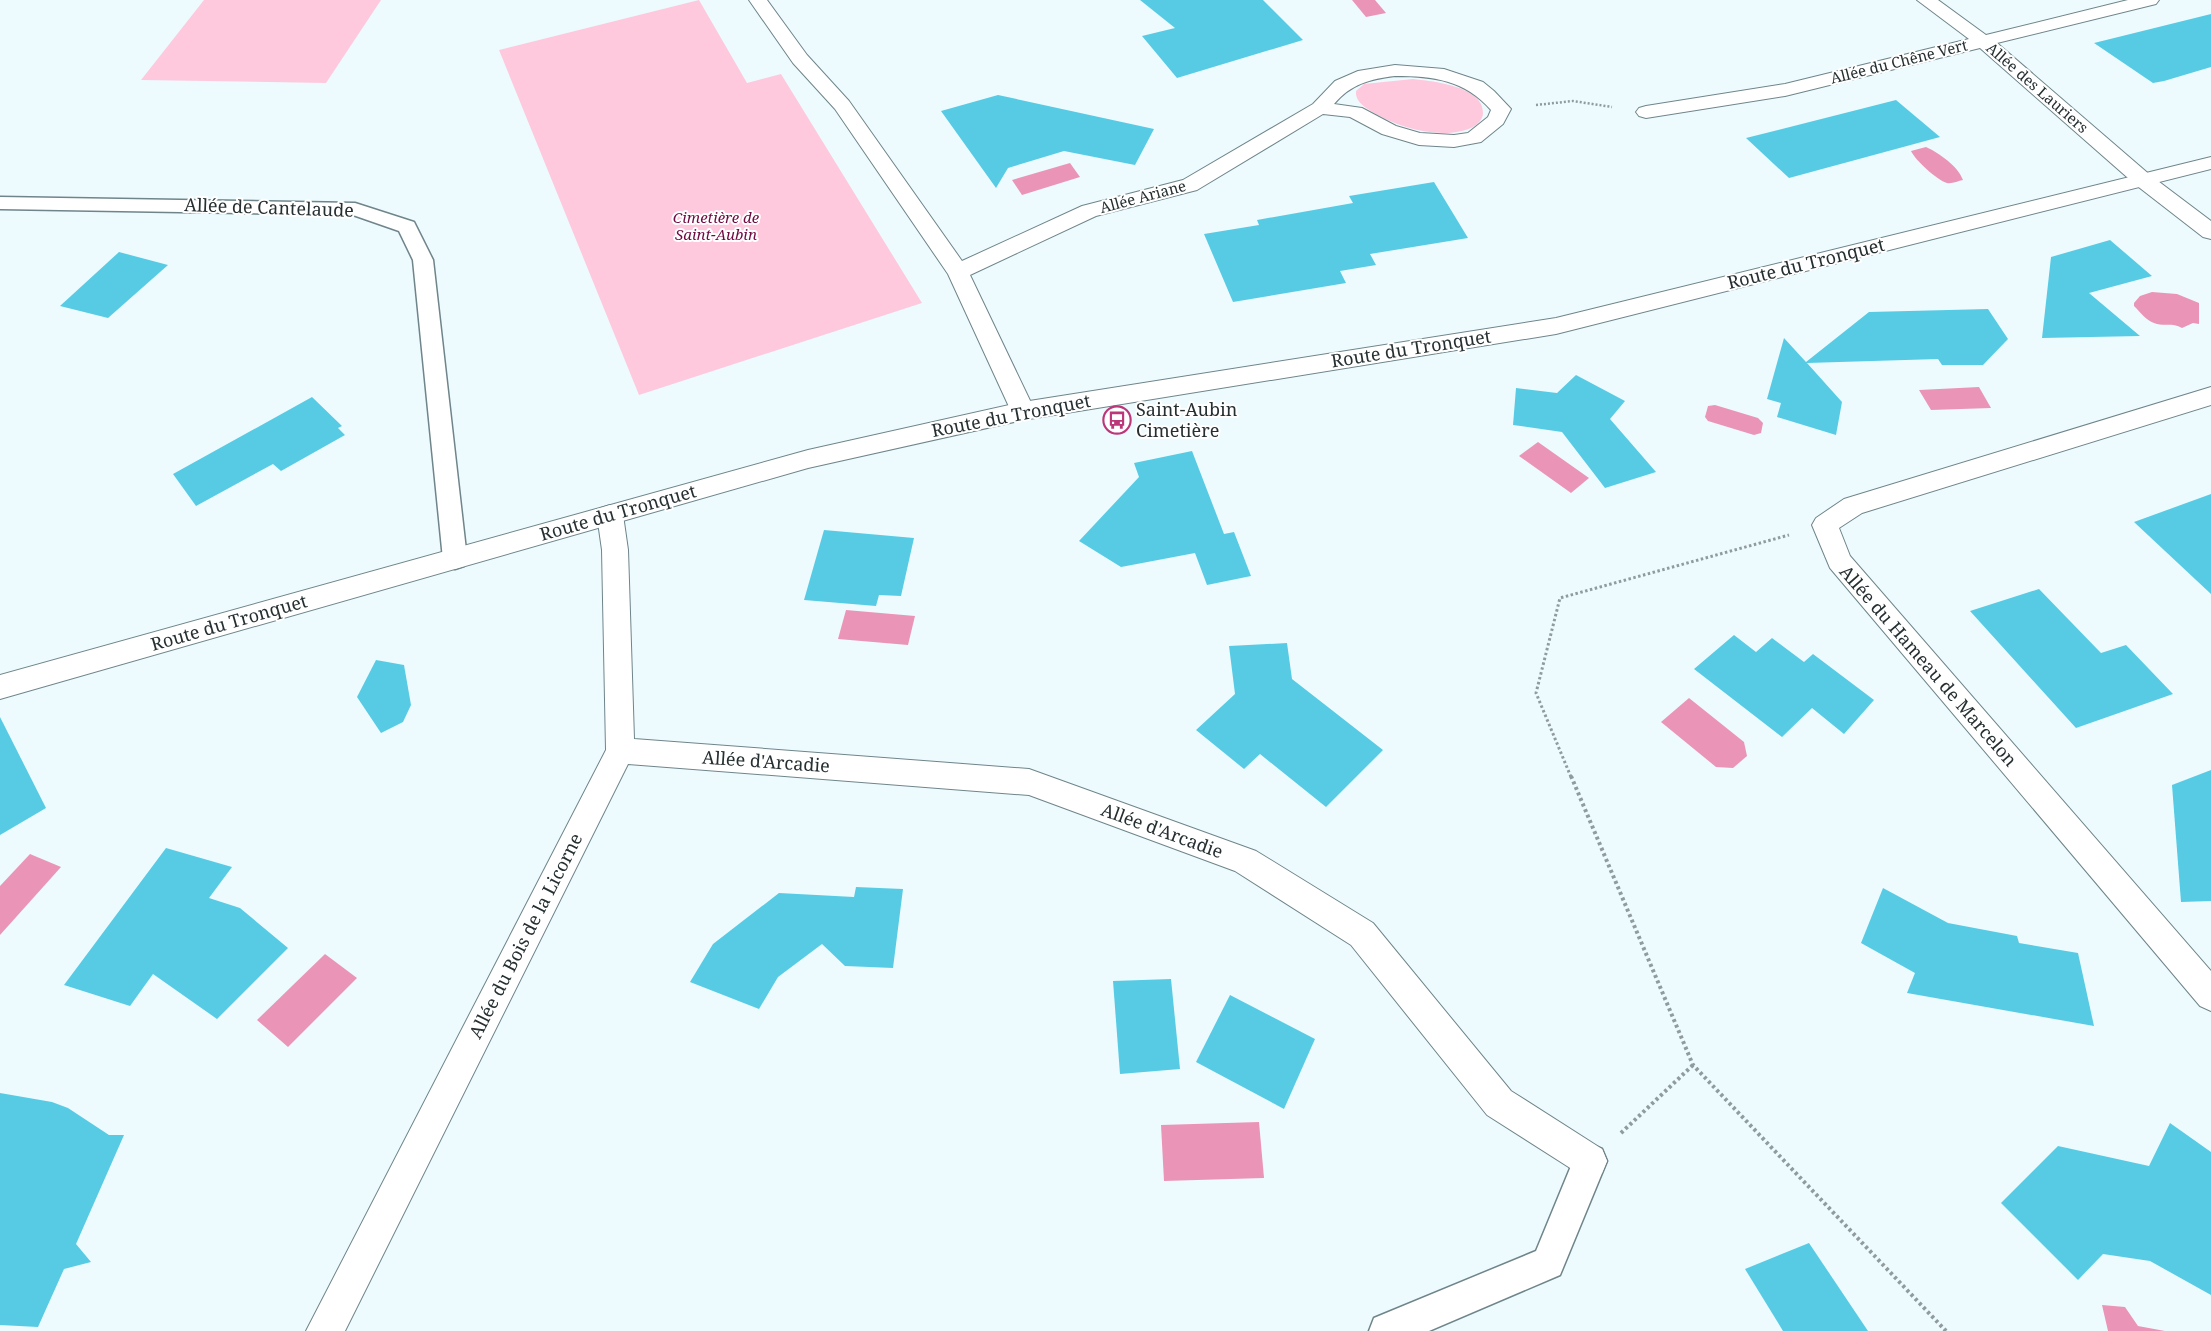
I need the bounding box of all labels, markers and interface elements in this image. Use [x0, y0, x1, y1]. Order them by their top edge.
street label: Allée du Chêne Vert [1828, 34, 1969, 88]
street label: Allée des Lauriers [1983, 37, 2093, 137]
street label: Allée Ariane [1097, 175, 1188, 217]
street label: Allée de Cantelaude [184, 192, 354, 222]
park label: Cimetière de Saint-Aubin [673, 207, 760, 244]
street label: Route du Tronquet [1725, 232, 1887, 294]
street label: Route du Tronquet [1329, 324, 1492, 372]
street label: Route du Tronquet [929, 388, 1092, 442]
place label: Saint-Aubin Cimetière [1136, 397, 1238, 442]
bus stop icon: Saint-Aubin Cimetière [1102, 405, 1132, 435]
street label: Route du Tronquet [537, 478, 699, 546]
street label: Allée du Hameau de Marcelon [1835, 560, 2023, 771]
street label: Route du Tronquet [148, 588, 310, 656]
street label: Allée d'Arcadie [701, 745, 831, 777]
street label: Allée d'Arcadie [1098, 797, 1227, 863]
street label: Allée du Bois de la Licorne [463, 829, 587, 1042]

